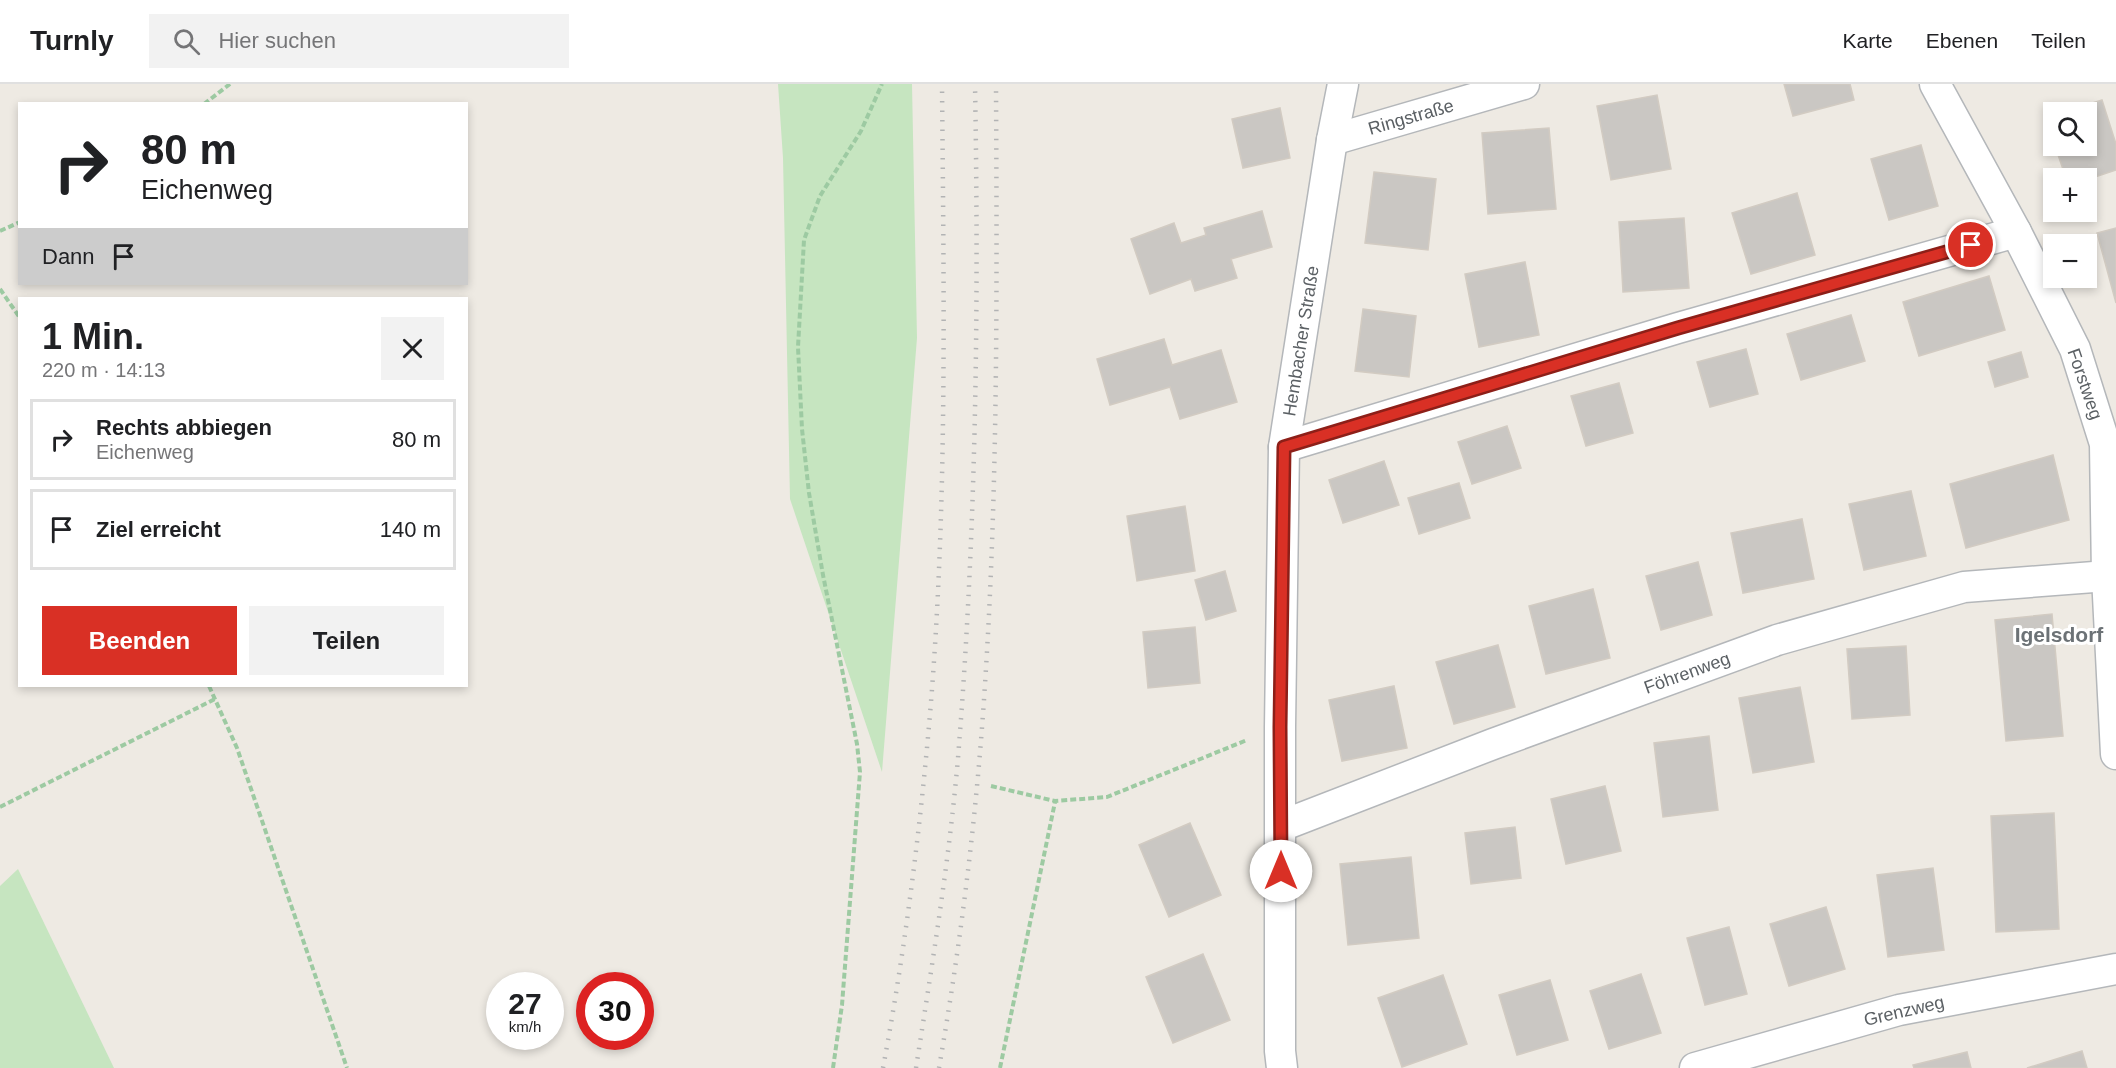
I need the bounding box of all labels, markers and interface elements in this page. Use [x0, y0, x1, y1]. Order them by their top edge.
search box [149, 14, 569, 68]
text: Turnly [30, 25, 113, 56]
icon: search [170, 25, 203, 58]
text: Hier suchen [218, 28, 336, 53]
text: Karte [1843, 29, 1893, 52]
text: Ebenen [1926, 29, 1998, 52]
text: Teilen [2031, 29, 2086, 52]
street label: Ringstraße [1366, 95, 1456, 139]
map controls [2043, 102, 2097, 288]
button: search [2043, 102, 2097, 156]
icon: right [42, 126, 120, 204]
text: 80 m [141, 126, 237, 173]
button: + [2043, 168, 2097, 222]
text: Eichenweg [141, 175, 273, 205]
pin [1945, 219, 1996, 270]
icon: arrive [1954, 228, 1987, 261]
button: − [2043, 234, 2097, 288]
icon: arrive [107, 240, 140, 273]
text: Dann [42, 244, 95, 269]
street label: Hembacher Straße [1279, 264, 1323, 418]
text: 1 Min. [42, 316, 144, 357]
button: close [381, 317, 444, 380]
street label: Forstweg [2063, 346, 2107, 422]
text: 220 m · 14:13 [42, 359, 165, 381]
text: Rechts abbiegen [96, 415, 272, 440]
icon: right [45, 423, 78, 456]
text: 80 m [392, 427, 441, 452]
text: Eichenweg [96, 441, 194, 463]
icon: arrive [45, 513, 78, 546]
text: Ziel erreicht [96, 517, 221, 542]
text: 140 m [380, 517, 441, 542]
button: Beenden [42, 606, 237, 675]
button: Teilen [249, 606, 444, 675]
district label: Igelsdorf [2015, 623, 2104, 646]
street label: Föhrenweg [1641, 648, 1733, 698]
position arrow [1249, 839, 1313, 903]
speed limit sign: 30 [576, 972, 654, 1050]
text: 27 [508, 987, 542, 1020]
street label: Grenzweg [1862, 992, 1946, 1030]
text: km/h [509, 1018, 541, 1035]

